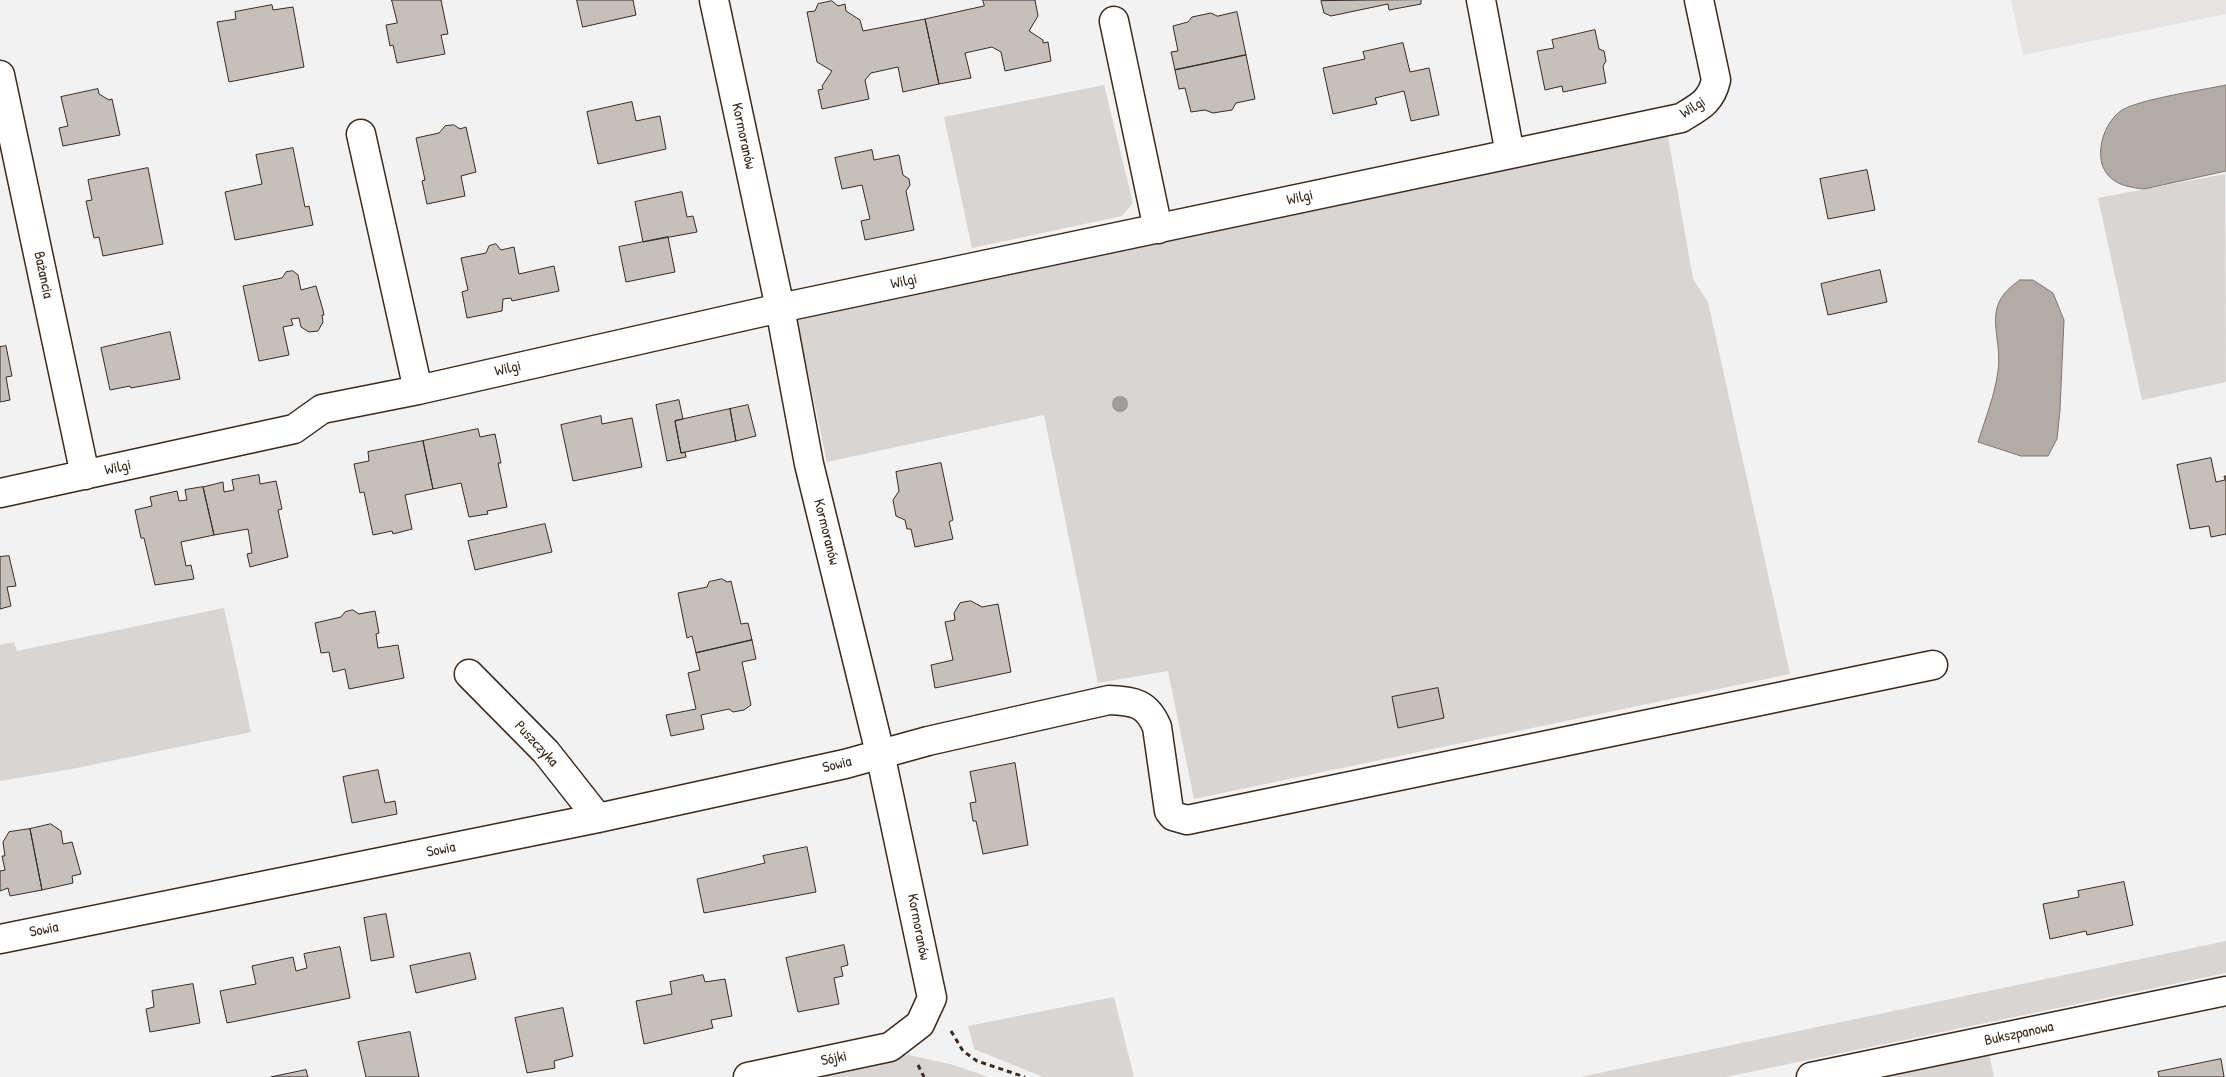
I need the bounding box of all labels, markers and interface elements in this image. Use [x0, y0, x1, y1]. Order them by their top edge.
street label: Wilgi [1677, 93, 1709, 123]
street label: Kormoranów [727, 101, 759, 171]
street label: Wilgi [1285, 186, 1315, 210]
street label: Bażancia [29, 250, 57, 300]
street label: Wilgi [889, 270, 919, 294]
street label: Wilgi [493, 357, 523, 381]
street label: Wilgi [103, 456, 133, 480]
street label: Kormoranów [809, 497, 843, 567]
street label: Puszczyka [510, 717, 562, 771]
street label: Sowia [821, 753, 853, 777]
street label: Sowia [425, 838, 457, 862]
street label: Kormoranów [903, 892, 933, 962]
street label: Sowia [28, 918, 60, 942]
street label: Bukszpanowa [1983, 1018, 2055, 1050]
street label: Sójki [819, 1047, 849, 1071]

